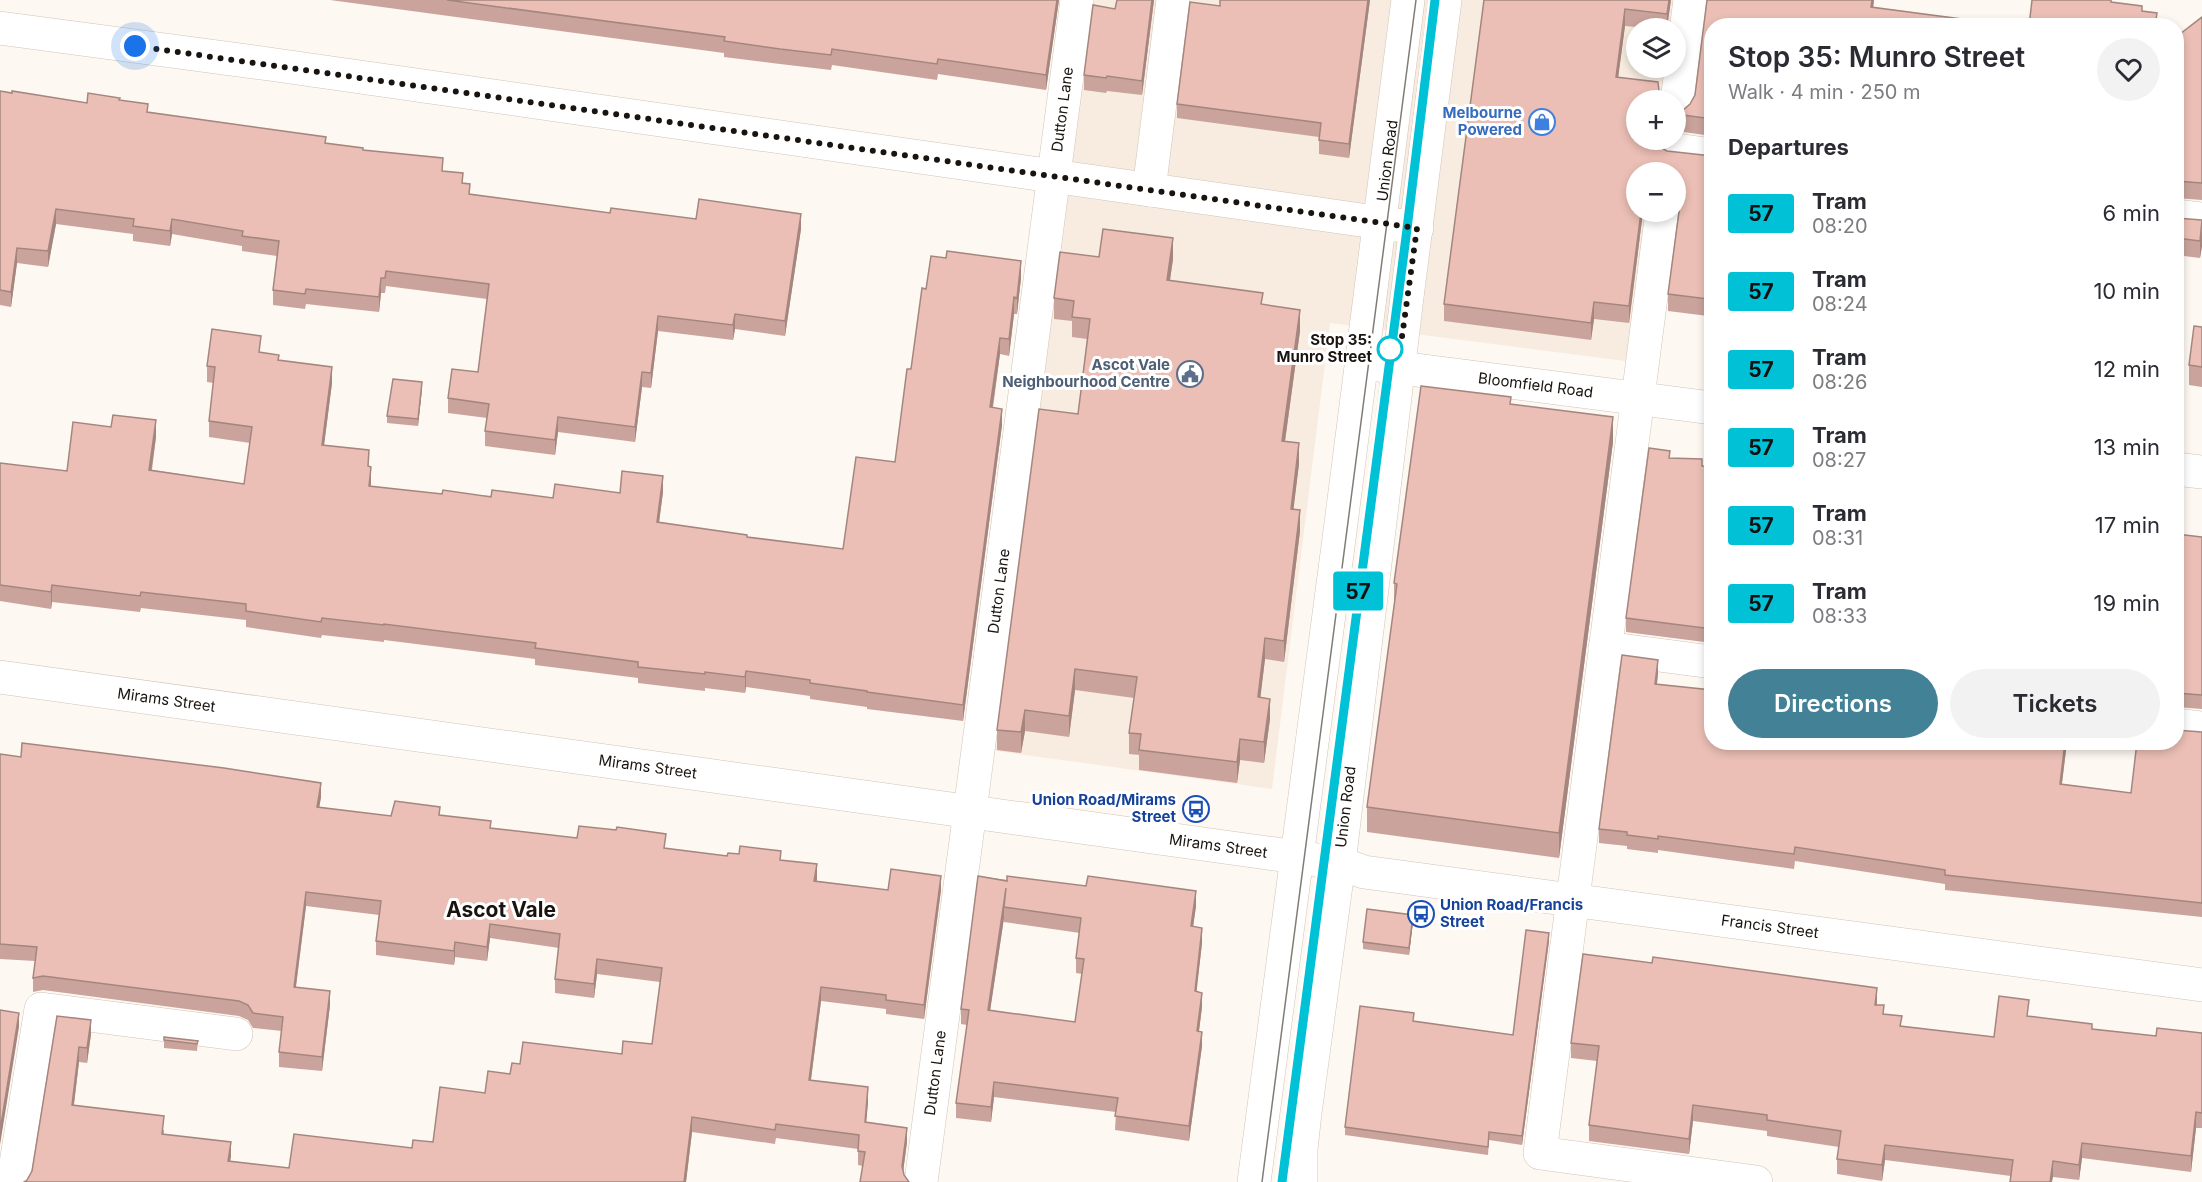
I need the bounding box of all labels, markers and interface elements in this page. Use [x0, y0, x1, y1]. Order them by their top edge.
map controls [1626, 18, 1686, 222]
button: layers [1626, 18, 1686, 78]
your location [120, 31, 150, 61]
button: heart [2097, 38, 2160, 101]
text: Stop 35: Munro Street [1728, 40, 2025, 74]
street label: Dutton Lane [1047, 66, 1077, 153]
text: Walk · 4 min · 250 m [1728, 80, 1921, 104]
button: + [1626, 90, 1686, 150]
place label: Melbourne Powered [1443, 103, 1522, 139]
shop icon: Melbourne Powered [1527, 107, 1557, 137]
street label: Union Road [1372, 119, 1402, 202]
text: Departures [1728, 134, 1849, 160]
button: − [1626, 162, 1686, 222]
text: Tram [1812, 188, 1867, 214]
text: 6 min [2103, 200, 2160, 226]
text: 57 [1748, 201, 1774, 226]
text: 08:20 [1812, 214, 1868, 238]
text: Tram [1812, 266, 1867, 292]
text: 10 min [2093, 278, 2160, 304]
text: 57 [1748, 279, 1774, 304]
text: 08:24 [1812, 292, 1868, 316]
place label: Stop 35: Munro Street [1276, 330, 1372, 366]
marker: Stop 35: Munro Street [1377, 336, 1403, 362]
text: Tram [1812, 344, 1867, 370]
place label: Ascot Vale Neighbourhood Centre [1002, 355, 1170, 391]
text: 12 min [2094, 356, 2160, 382]
text: 57 [1748, 357, 1774, 382]
public building icon: Ascot Vale Neighbourhood Centre [1175, 359, 1205, 389]
street label: Bloomfield Road [1477, 368, 1594, 402]
text: 08:26 [1812, 370, 1867, 394]
text: Tram [1812, 422, 1867, 448]
text: 13 min [2094, 434, 2160, 460]
text: 57 [1748, 435, 1774, 460]
text: 08:27 [1812, 448, 1866, 472]
text: Tram [1812, 500, 1867, 526]
text: 17 min [2095, 512, 2160, 538]
text: 57 [1748, 513, 1774, 538]
text: 08:31 [1812, 526, 1863, 550]
street label: Dutton Lane [983, 547, 1014, 635]
line badge: 57 [1331, 572, 1385, 610]
text: Tram [1812, 578, 1867, 604]
text: 57 [1345, 579, 1371, 604]
text: 19 min [2094, 590, 2160, 616]
text: 57 [1748, 591, 1774, 616]
text: 08:33 [1812, 604, 1867, 628]
button: Directions [1728, 669, 1938, 738]
button: Tickets [1950, 669, 2160, 738]
street label: Mirams Street [116, 683, 217, 716]
street label: Mirams Street [598, 750, 698, 783]
street label: Union Road [1331, 765, 1360, 849]
place label: Union Road/Mirams Street [1032, 790, 1177, 826]
bus stop icon: Union Road/Mirams Street [1181, 794, 1211, 824]
street label: Mirams Street [1168, 829, 1269, 862]
place label: Union Road/Francis Street [1440, 895, 1583, 931]
district label: Ascot Vale [446, 897, 556, 922]
bus stop icon: Union Road/Francis Street [1406, 899, 1436, 929]
street label: Francis Street [1720, 910, 1820, 942]
street label: Dutton Lane [920, 1029, 950, 1117]

